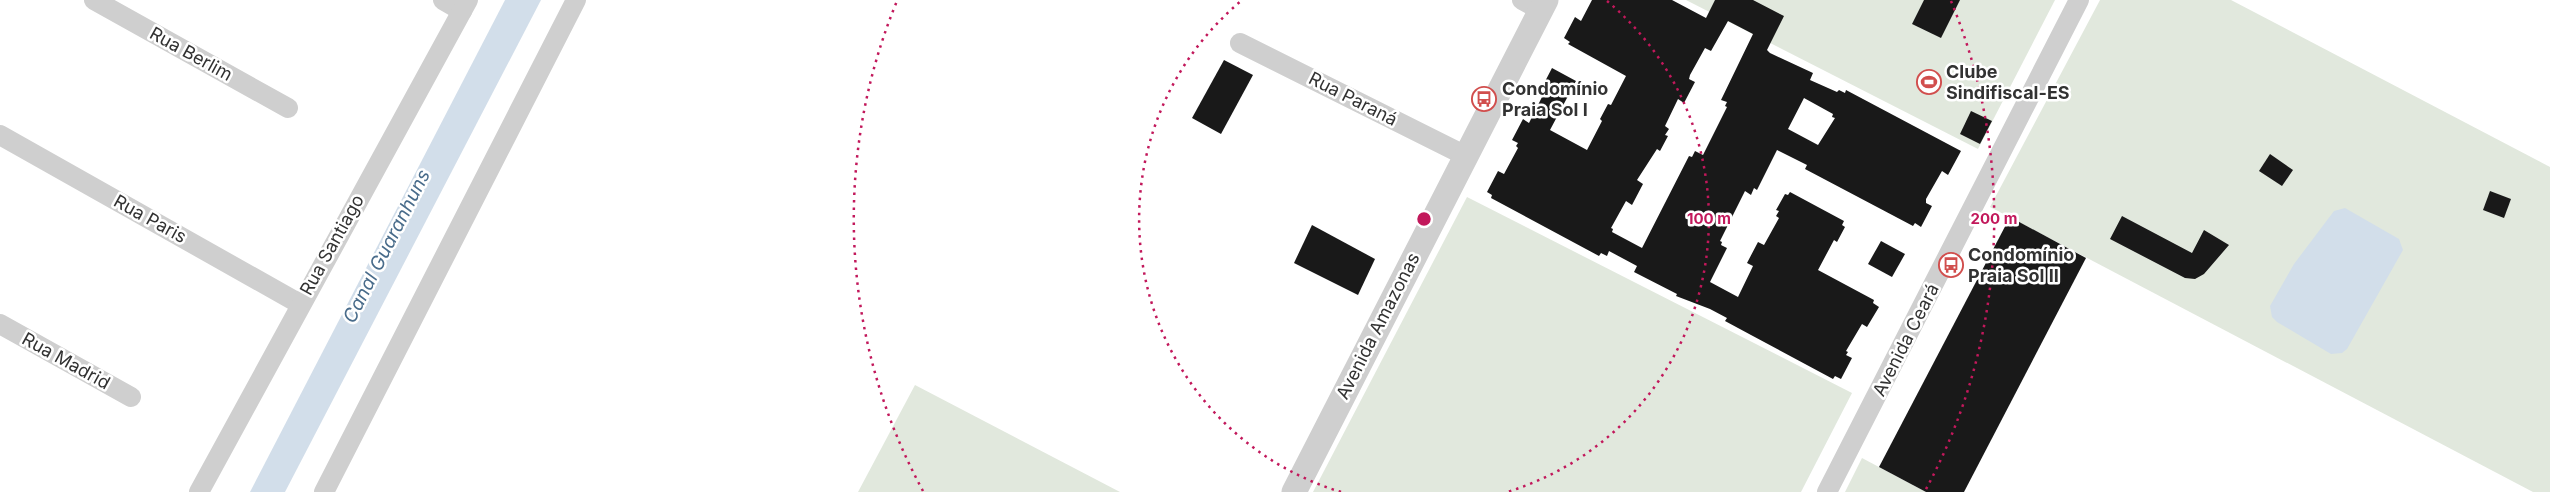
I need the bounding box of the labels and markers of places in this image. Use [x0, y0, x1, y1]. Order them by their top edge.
place label: Clube Sindifiscal-ES [1946, 61, 2070, 103]
sports icon: Clube Sindifiscal-ES [1916, 69, 1942, 95]
place label: Condomínio Praia Sol I [1502, 78, 1608, 120]
bus stop icon: Condomínio Praia Sol I [1471, 86, 1497, 112]
centre of rings [1415, 210, 1433, 228]
place label: Condomínio Praia Sol II [1968, 244, 2074, 286]
bus stop icon: Condomínio Praia Sol II [1938, 252, 1964, 278]

